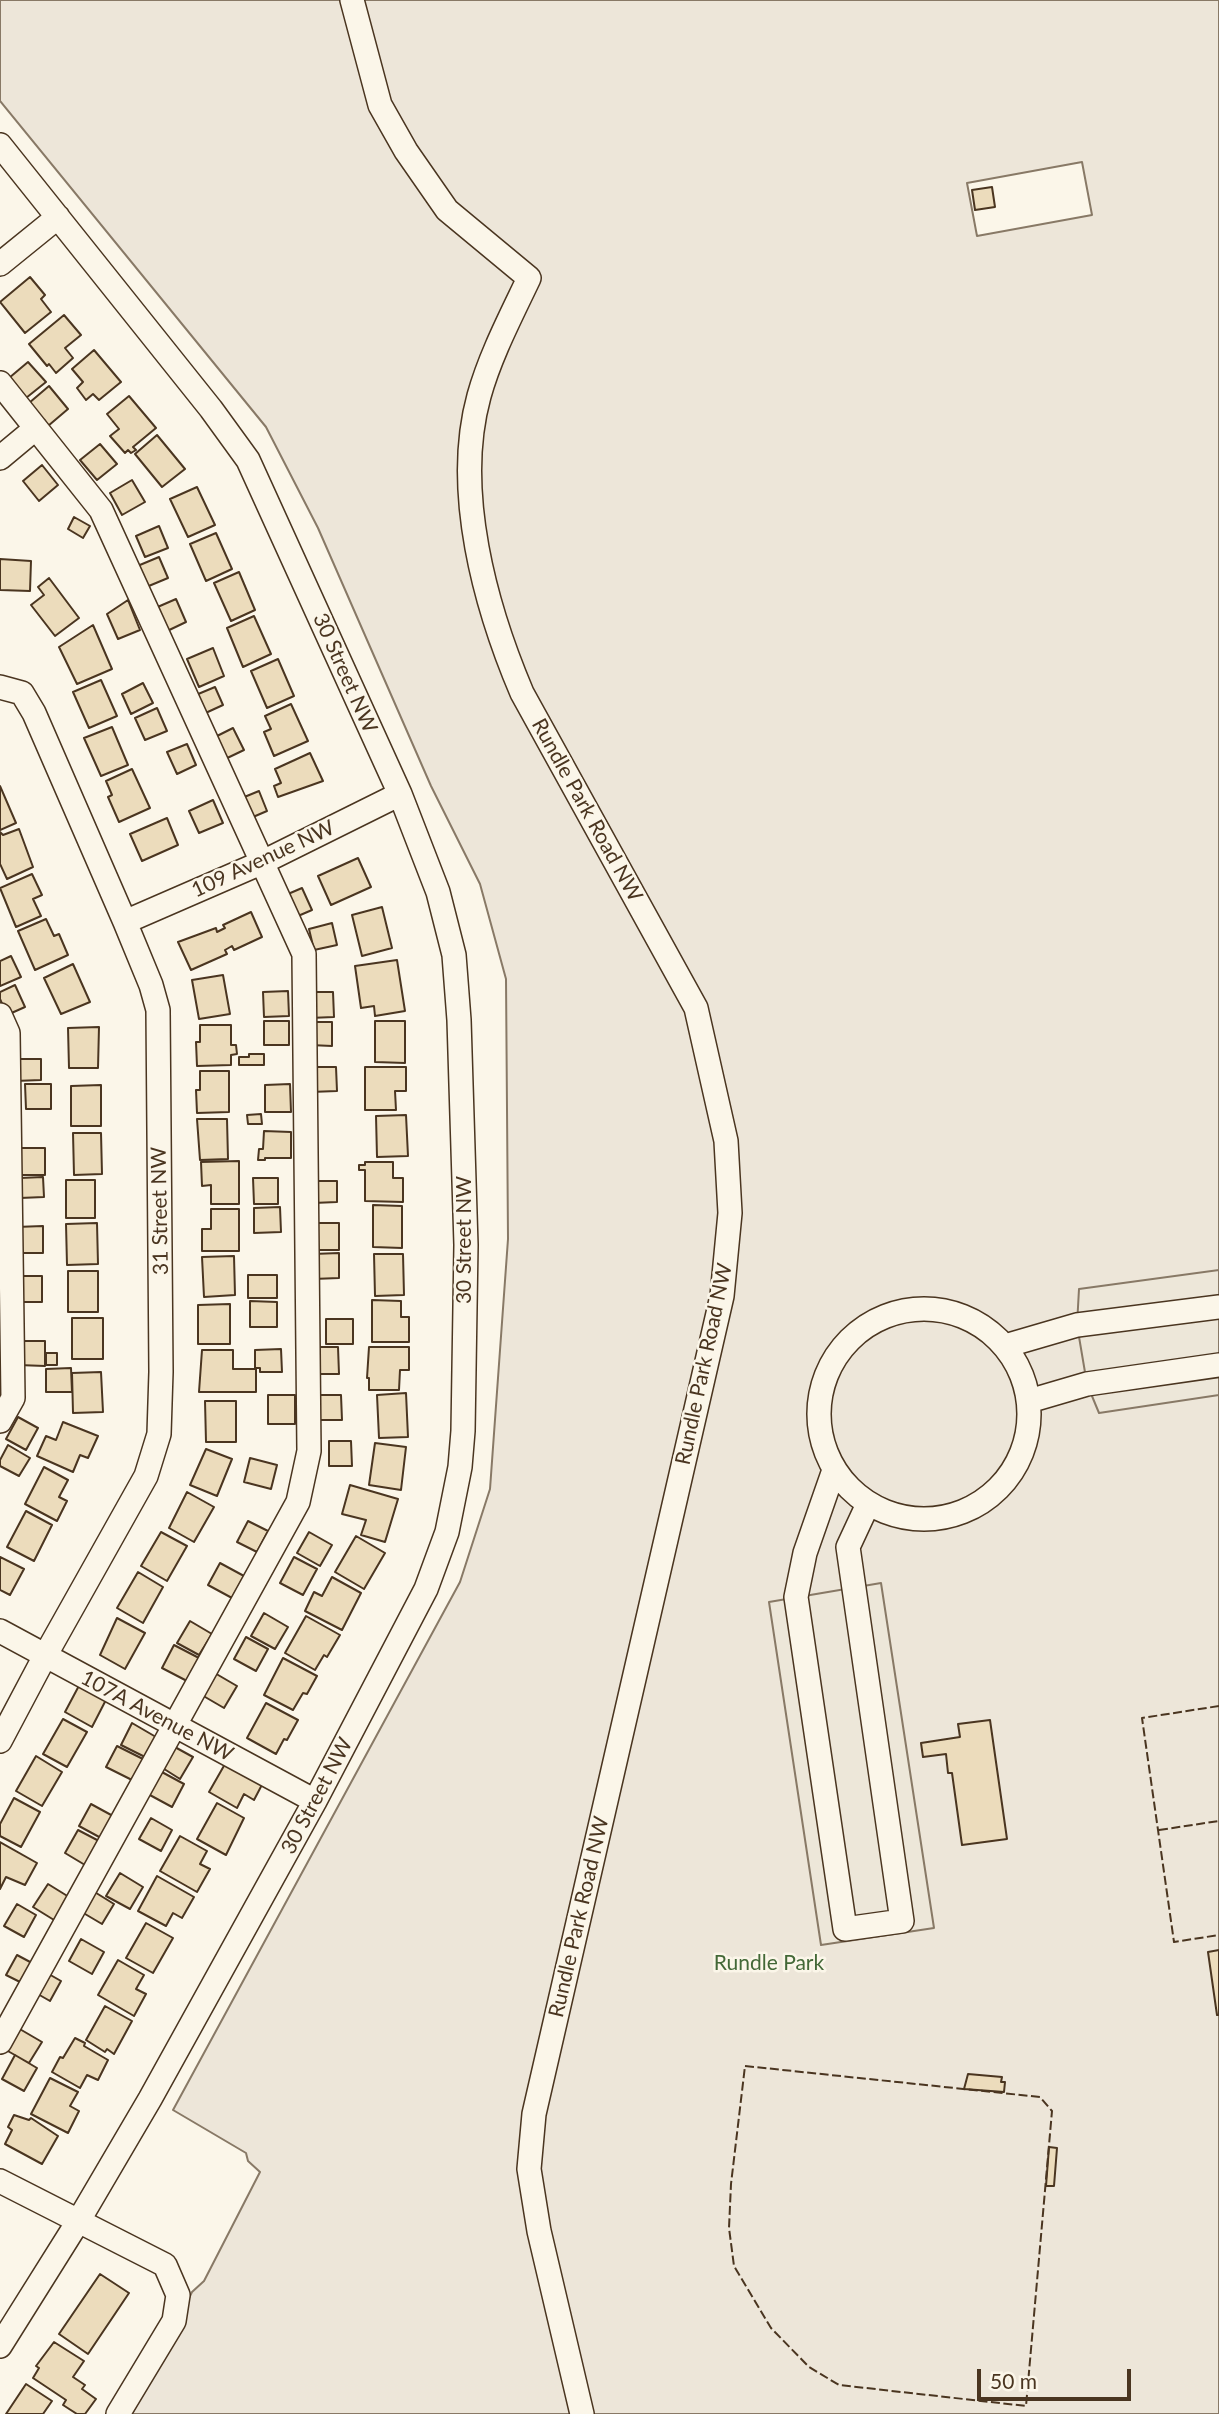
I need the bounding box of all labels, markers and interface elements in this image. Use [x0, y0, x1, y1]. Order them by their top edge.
street label: 30 Street NW [307, 609, 383, 737]
street label: Rundle Park Road NW [526, 714, 648, 906]
street label: 109 Avenue NW [188, 815, 338, 903]
street label: 31 Street NW [146, 1147, 174, 1275]
street label: 30 Street NW [451, 1176, 477, 1304]
street label: Rundle Park Road NW [670, 1261, 738, 1467]
street label: 107A Avenue NW [77, 1665, 237, 1767]
street label: 30 Street NW [276, 1733, 358, 1859]
street label: Rundle Park Road NW [544, 1814, 614, 2020]
park label: Rundle Park [714, 1950, 824, 1976]
scale bar [981, 2354, 1135, 2398]
text: 50 m [990, 2368, 1037, 2393]

